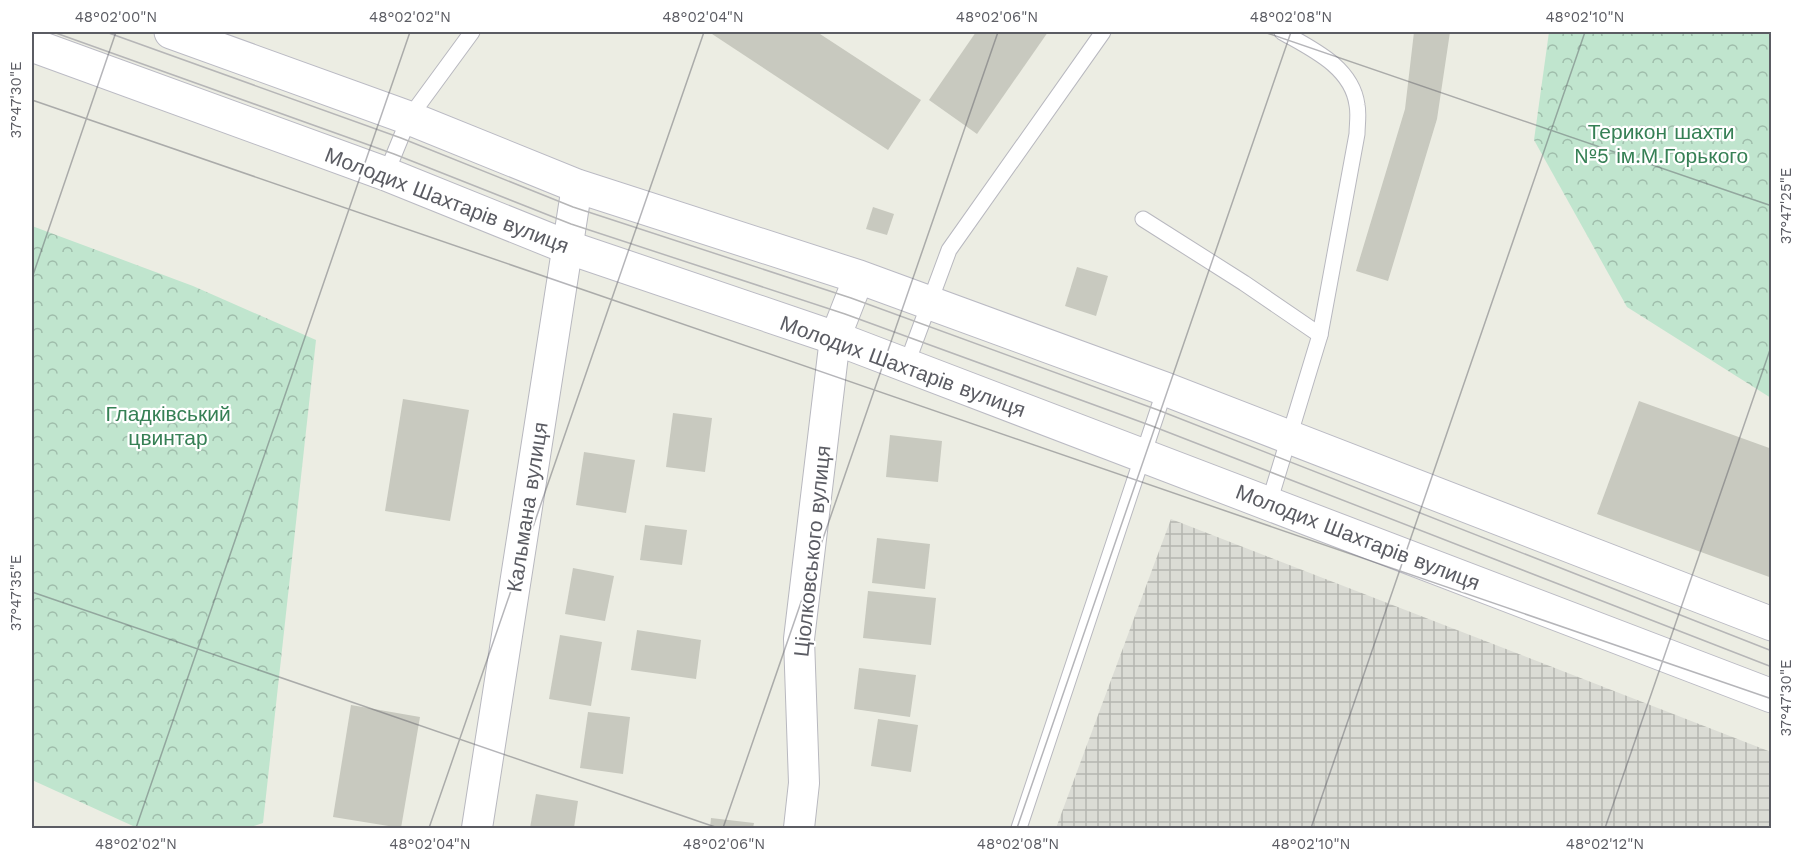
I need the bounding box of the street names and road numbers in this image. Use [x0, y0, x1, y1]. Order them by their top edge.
street label: Молодих Шахтарів вулиця [321, 142, 573, 258]
street label: Молодих Шахтарів вулиця [777, 310, 1029, 422]
street label: Кальмана вулиця [501, 420, 553, 594]
street label: Ціолковського вулиця [788, 444, 836, 658]
street label: Молодих Шахтарів вулиця [1232, 479, 1484, 595]

